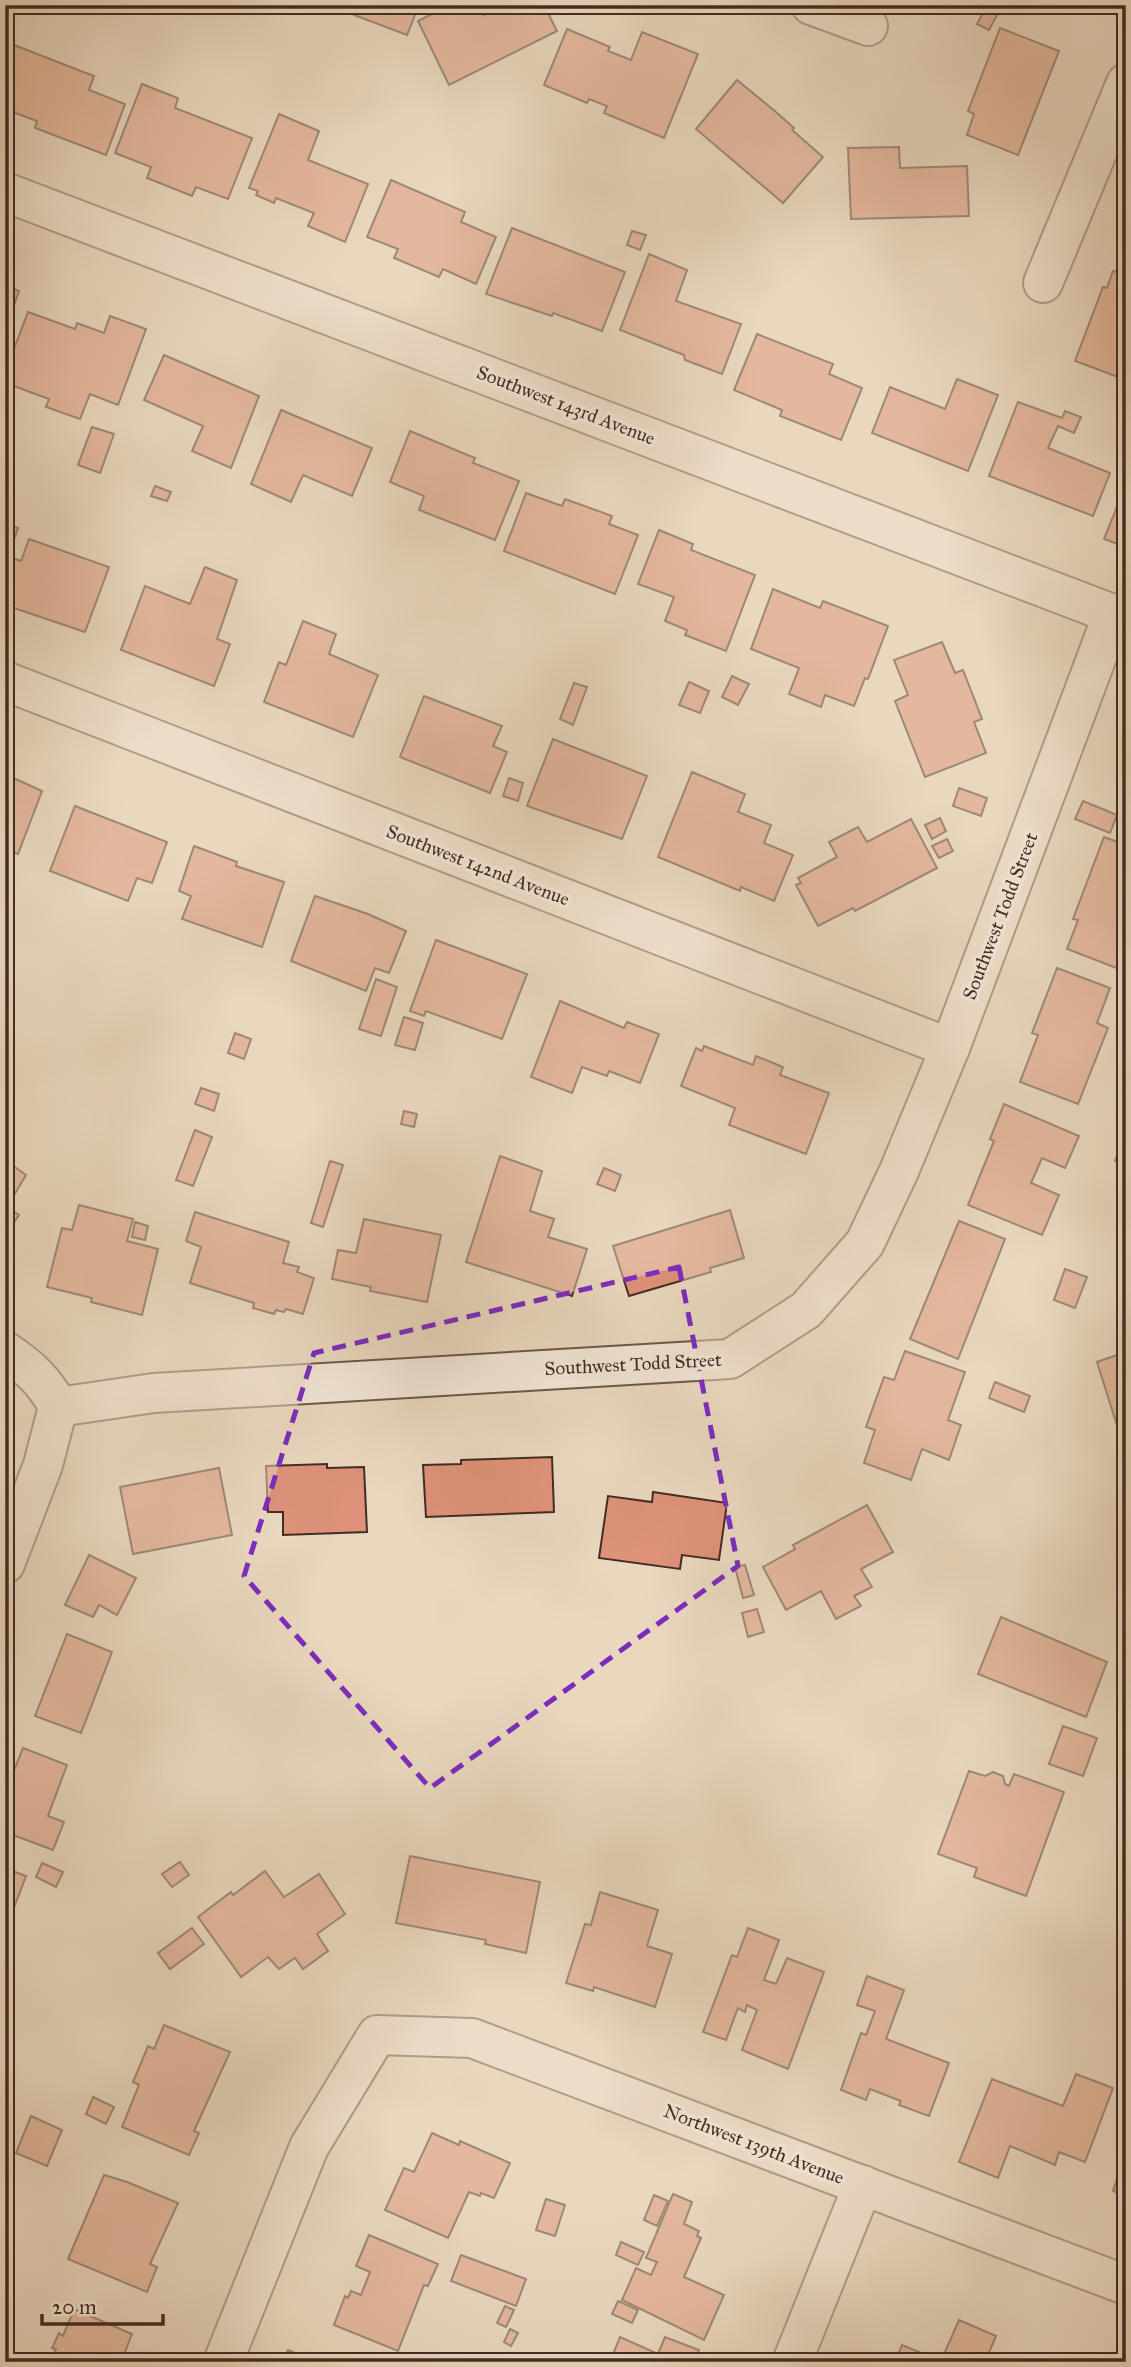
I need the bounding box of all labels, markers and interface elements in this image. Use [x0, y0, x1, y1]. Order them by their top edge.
street label: Southwest 143rd Avenue [474, 360, 659, 450]
street label: Southwest 142nd Avenue [383, 819, 573, 911]
street label: Southwest Todd Street [957, 829, 1043, 1003]
street label: Southwest Todd Street [544, 1348, 722, 1380]
street label: Northwest 139th Avenue [661, 2099, 848, 2189]
scale bar [42, 2283, 163, 2327]
text: 20 m [52, 2294, 97, 2320]

